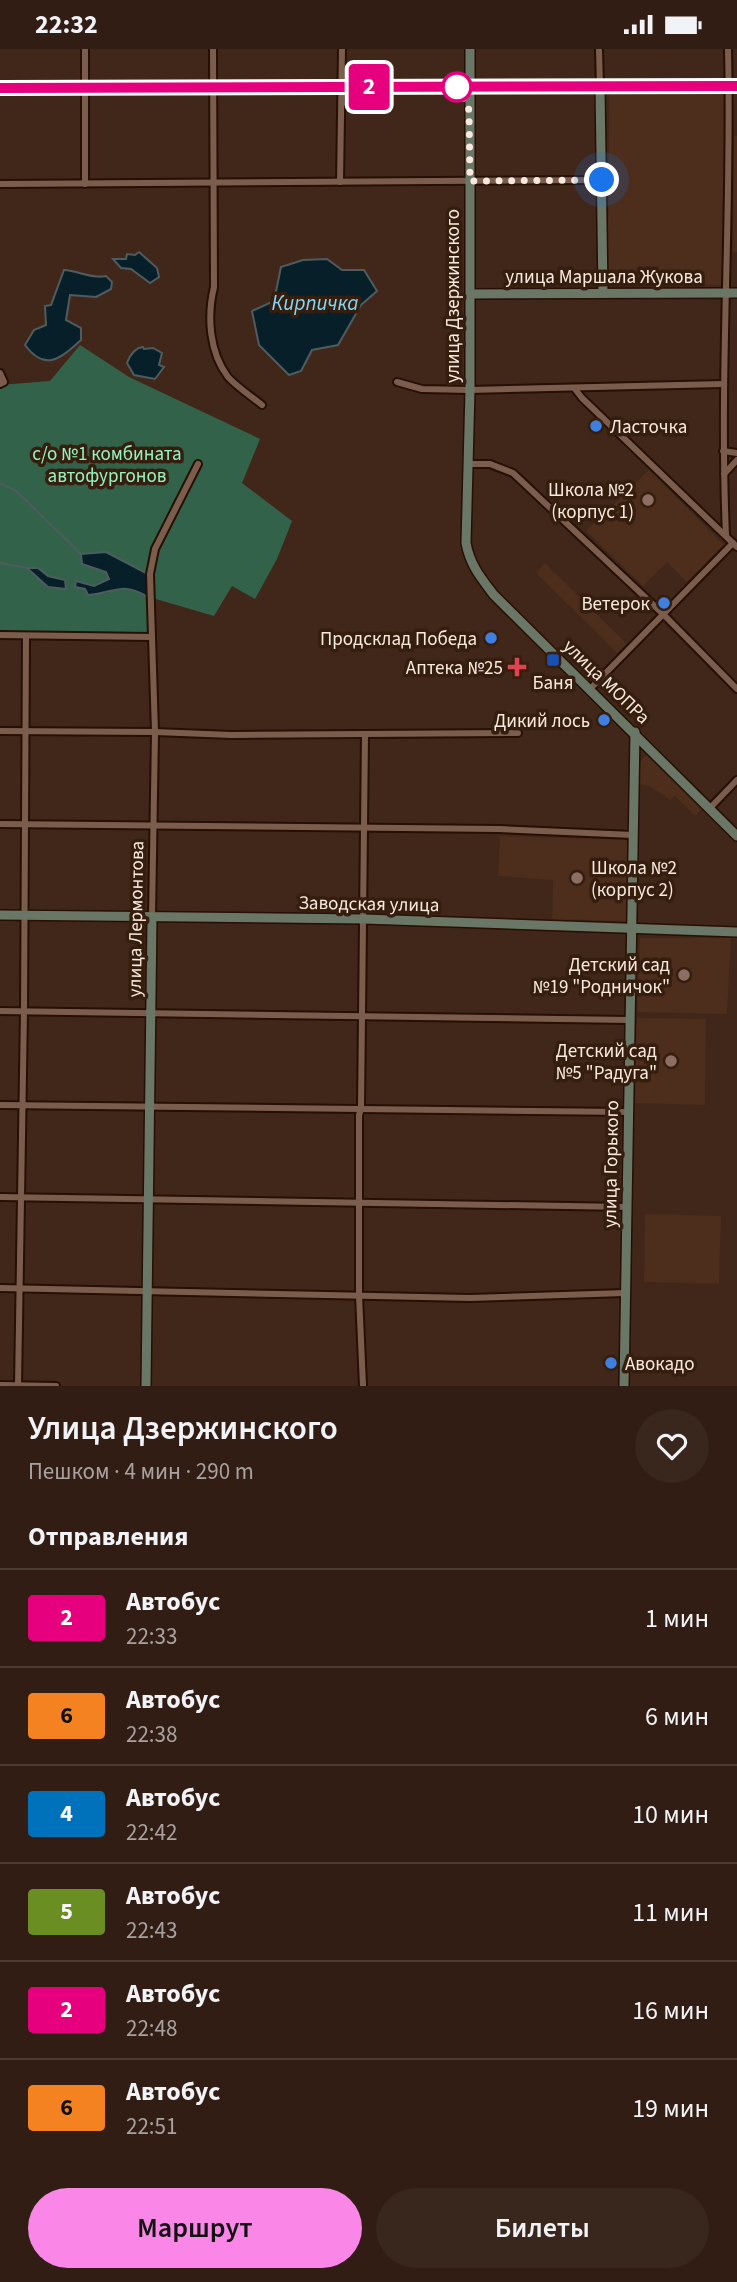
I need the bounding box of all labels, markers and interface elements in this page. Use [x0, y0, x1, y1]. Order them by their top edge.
text: 22:32 [35, 6, 98, 43]
line badge: 2 [346, 64, 392, 110]
text: 2 [363, 69, 375, 104]
unlabelled marker [442, 72, 472, 102]
your location [584, 162, 619, 197]
street label: улица Дзержинского [440, 209, 467, 383]
street label: улица Маршала Жукова [505, 264, 703, 291]
water label: Кирпичка [272, 288, 358, 318]
place label: Ласточка [610, 414, 687, 441]
marker: Ласточка [588, 418, 604, 434]
park label: с/о №1 комбината автофургонов [32, 441, 182, 490]
place label: Школа №2 (корпус 1) [548, 477, 634, 526]
marker: Школа №2 (корпус 1) [640, 492, 656, 508]
place label: Ветерок [581, 591, 651, 618]
marker: Ветерок [656, 595, 672, 611]
place label: Продсклад Победа [320, 626, 477, 653]
marker: Продсклад Победа [483, 630, 499, 646]
street label: улица МОПРа [556, 634, 656, 731]
marker: Баня [545, 652, 561, 668]
place label: Аптека №25 [406, 655, 503, 682]
marker: Аптека №25 [509, 659, 525, 675]
place label: Баня [532, 670, 574, 697]
place label: Дикий лось [494, 708, 590, 735]
marker: Дикий лось [596, 712, 612, 728]
street label: улица Лермонтова [122, 841, 151, 998]
place label: Школа №2 (корпус 2) [591, 855, 677, 904]
marker: Школа №2 (корпус 2) [569, 870, 585, 886]
street label: Заводская улица [298, 890, 440, 919]
place label: Детский сад №19 "Родничок" [533, 952, 670, 1001]
marker: Детский сад №19 "Родничок" [676, 967, 692, 983]
place label: Детский сад №5 "Радуга" [555, 1038, 657, 1087]
marker: Детский сад №5 "Радуга" [663, 1053, 679, 1069]
street label: улица Горького [597, 1100, 626, 1228]
place label: Авокадо [625, 1351, 695, 1378]
marker: Авокадо [603, 1355, 619, 1371]
text: Улица Дзержинского [28, 1405, 338, 1452]
button: heart [635, 1409, 709, 1483]
text: Пешком · 4 мин · 290 m [28, 1455, 254, 1488]
text: Отправления [28, 1518, 188, 1555]
text: Автобус [126, 1583, 220, 1620]
text: 2 [60, 1600, 73, 1635]
text: 1 мин [645, 1600, 709, 1637]
text: 22:33 [126, 1620, 177, 1653]
text: Автобус [126, 1681, 220, 1718]
text: 6 [60, 1698, 73, 1733]
text: 6 мин [645, 1698, 709, 1735]
text: 22:38 [126, 1718, 177, 1751]
text: Автобус [126, 1779, 220, 1816]
text: 4 [60, 1796, 73, 1831]
text: 10 мин [632, 1796, 709, 1833]
text: 22:42 [126, 1816, 177, 1849]
text: Автобус [126, 1877, 220, 1914]
text: 5 [60, 1894, 73, 1929]
text: 11 мин [632, 1894, 709, 1931]
text: 22:43 [126, 1914, 177, 1947]
text: Автобус [126, 1975, 220, 2012]
text: 2 [60, 1992, 73, 2027]
text: 16 мин [632, 1992, 709, 2029]
text: 22:48 [126, 2012, 177, 2045]
text: Автобус [126, 2073, 220, 2110]
text: 6 [60, 2090, 73, 2125]
text: 19 мин [632, 2090, 709, 2127]
text: 22:51 [126, 2110, 177, 2143]
button: Маршрут [28, 2188, 362, 2268]
button: Билеты [376, 2188, 709, 2268]

